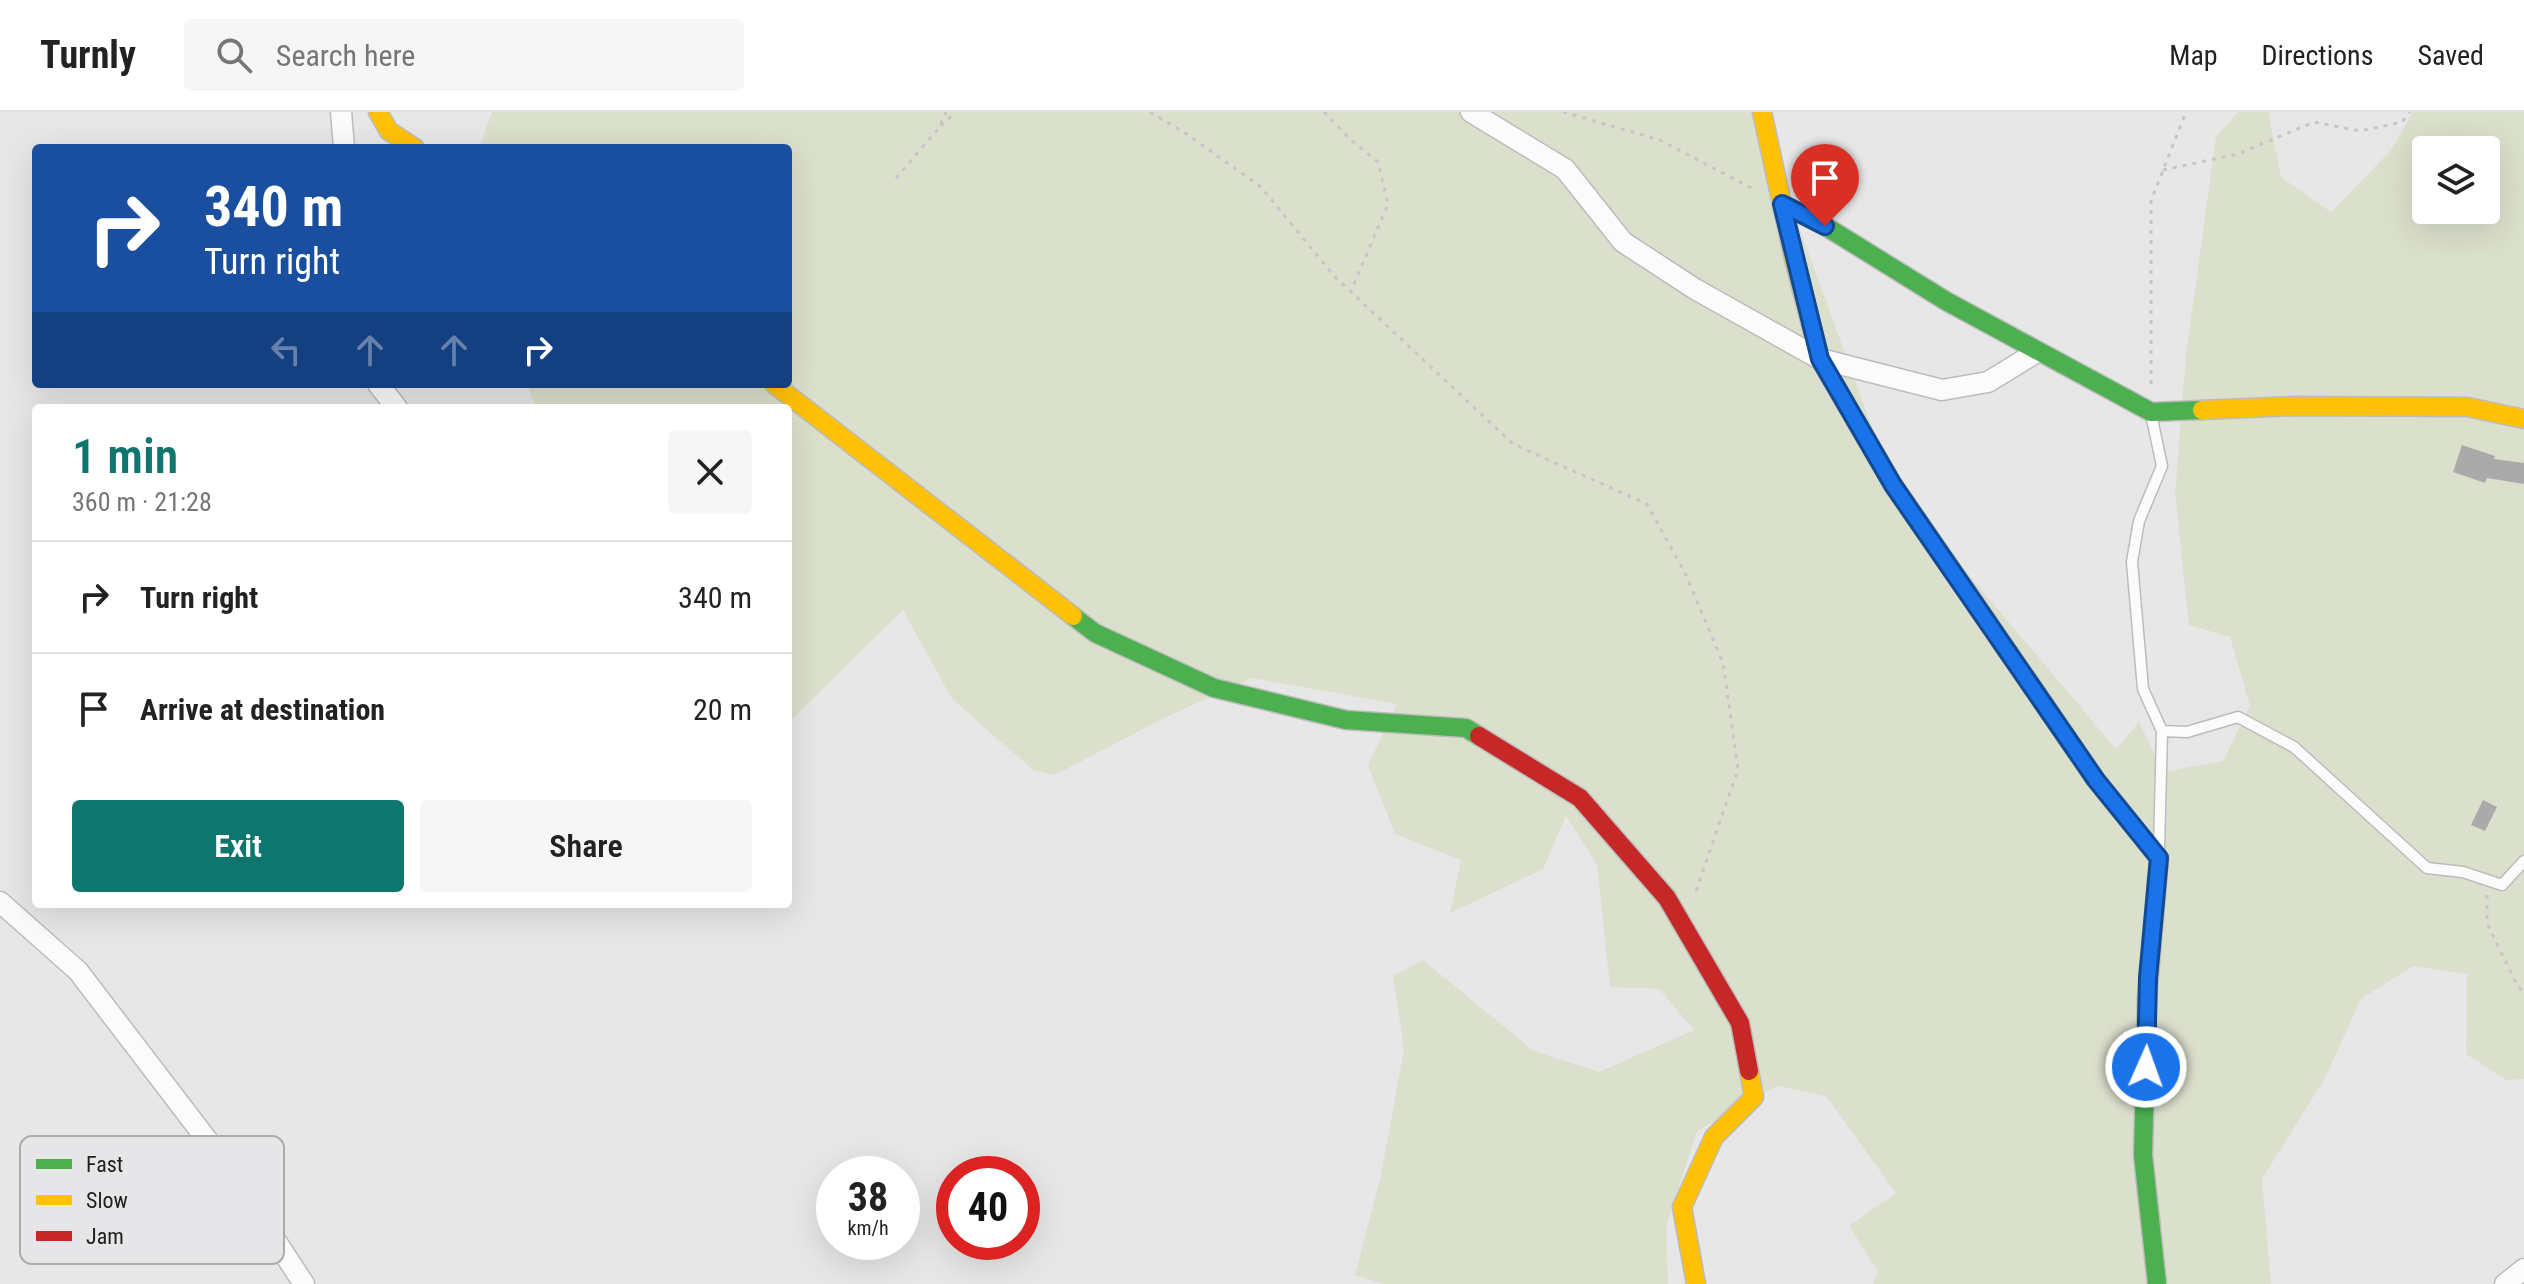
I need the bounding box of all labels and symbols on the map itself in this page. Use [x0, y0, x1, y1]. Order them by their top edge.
pin [1791, 144, 1859, 226]
position arrow [2104, 1025, 2188, 1109]
legend [20, 1136, 284, 1264]
text: Fast [86, 1152, 123, 1177]
speed limit sign: 40 [936, 1156, 1040, 1260]
text: Slow [86, 1188, 128, 1213]
text: Jam [86, 1224, 124, 1249]

